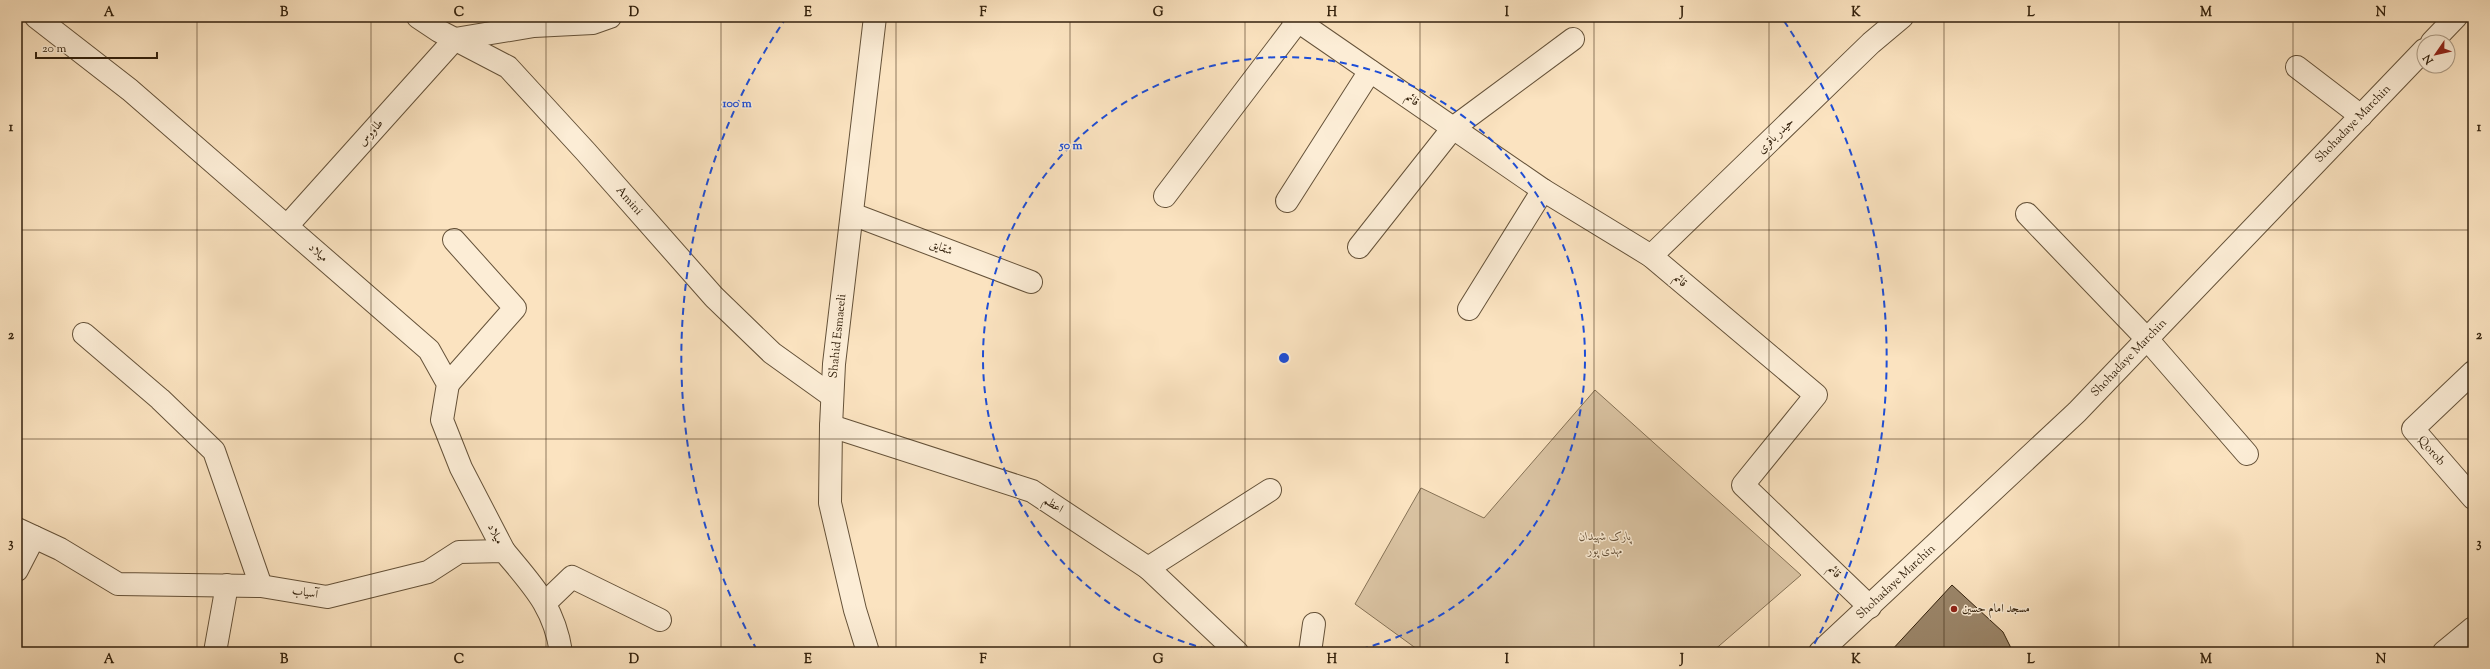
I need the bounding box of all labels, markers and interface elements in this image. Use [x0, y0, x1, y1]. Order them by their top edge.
text: A [104, 4, 115, 22]
text: B [280, 4, 289, 22]
text: C [454, 4, 464, 22]
text: D [629, 4, 639, 22]
text: E [804, 4, 812, 22]
text: F [979, 4, 987, 22]
text: G [1153, 4, 1164, 22]
text: H [1327, 4, 1338, 22]
text: I [1505, 4, 1510, 22]
text: J [1679, 4, 1684, 22]
text: K [1851, 4, 1861, 22]
text: L [2027, 4, 2035, 22]
text: M [2200, 4, 2212, 22]
text: N [2376, 4, 2387, 22]
scale bar [36, 34, 157, 60]
north arrow [2416, 34, 2456, 74]
text: 20 m [42, 40, 67, 58]
text: N [2419, 51, 2438, 68]
street label: Shohadaye Marchin [2311, 81, 2395, 167]
street label: قائم [1401, 89, 1423, 112]
text: 100 m [721, 95, 752, 113]
street label: حیدر باقری [1753, 114, 1799, 158]
street label: طاووس [354, 115, 388, 151]
text: 1 [9, 119, 14, 137]
text: 1 [2477, 119, 2482, 137]
text: 50 m [1059, 137, 1083, 155]
street label: Amini [611, 182, 647, 220]
street label: شقایق [927, 235, 955, 261]
street label: میلاد [304, 239, 332, 267]
street label: قائم [1668, 270, 1691, 293]
street label: Shahid Esmaeeli [825, 292, 851, 379]
street label: Shohadaye Marchin [2087, 315, 2171, 401]
text: 2 [8, 327, 15, 345]
text: 2 [2476, 327, 2483, 345]
centre of rings [1277, 351, 1291, 365]
street label: Qorob [2413, 432, 2449, 470]
street label: اعظم [1039, 492, 1067, 519]
street label: میلاد [482, 520, 508, 548]
park label: پارک شهیدان مهدی پور [1579, 528, 1633, 560]
text: 3 [8, 535, 14, 553]
text: 3 [2476, 535, 2482, 553]
street label: Shohadaye Marchin [1852, 540, 1940, 624]
street label: قائم [1822, 561, 1845, 584]
street label: آسیاب [291, 582, 321, 604]
place label: مسجد امام حسین [1962, 600, 2030, 619]
marker: مسجد امام حسین [1949, 604, 1959, 614]
text: A [104, 651, 115, 669]
text: B [280, 651, 289, 669]
text: C [454, 651, 464, 669]
text: D [629, 651, 639, 669]
text: E [804, 651, 812, 669]
text: F [979, 651, 987, 669]
text: G [1153, 651, 1164, 669]
text: H [1327, 651, 1338, 669]
text: I [1505, 651, 1510, 669]
text: J [1679, 651, 1684, 669]
text: K [1851, 651, 1861, 669]
text: L [2027, 651, 2035, 669]
text: M [2200, 651, 2212, 669]
text: N [2376, 651, 2387, 669]

